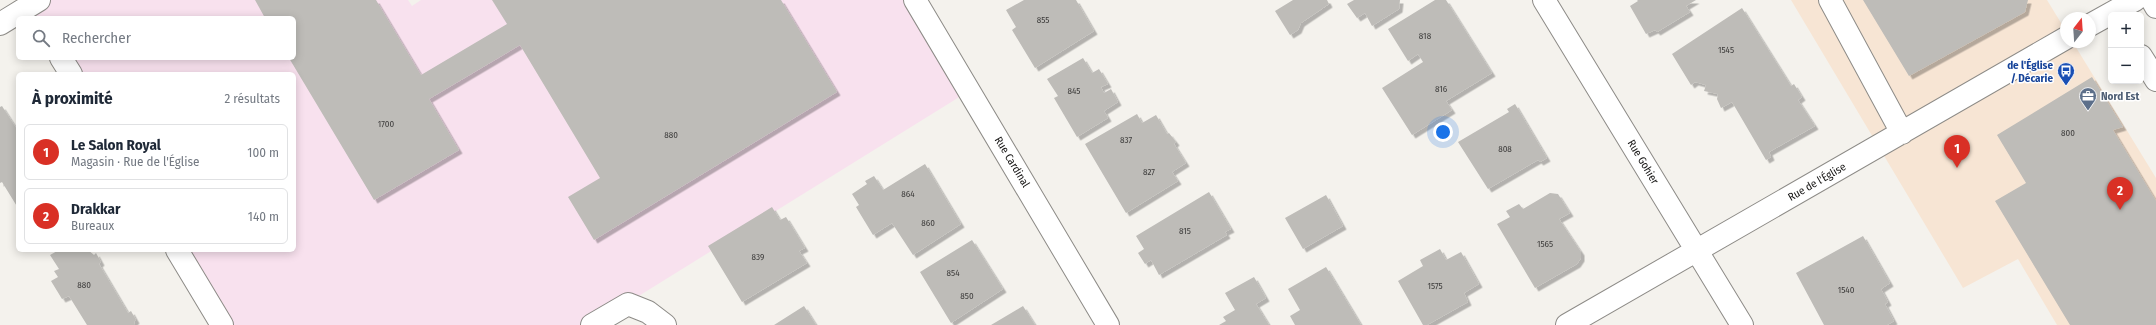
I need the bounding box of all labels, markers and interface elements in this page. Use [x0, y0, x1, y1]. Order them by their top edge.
north arrow [2060, 12, 2096, 48]
map controls [2108, 12, 2144, 84]
button: + [2108, 12, 2144, 48]
house number: 855 [1037, 15, 1049, 25]
search box [16, 16, 296, 60]
icon: search [30, 27, 52, 49]
text: Rechercher [62, 29, 131, 47]
house number: 818 [1419, 31, 1432, 41]
house number: 1545 [1718, 45, 1734, 55]
button: − [2108, 48, 2144, 84]
place label: de l'Église / Décarie [2007, 58, 2053, 85]
bus stop icon: de l'Église / Décarie [2056, 61, 2076, 86]
house number: 816 [1435, 84, 1448, 94]
house number: 845 [1068, 86, 1080, 96]
office icon: Nord Est [2078, 86, 2098, 111]
text: À proximité [32, 88, 113, 109]
place label: Nord Est [2101, 90, 2139, 103]
text: 2 résultats [225, 91, 280, 106]
house number: 1700 [378, 119, 395, 129]
your location [1433, 122, 1453, 142]
house number: 800 [2061, 128, 2075, 138]
house number: 880 [664, 130, 678, 140]
street label: Rue Cardinal [992, 134, 1032, 190]
house number: 837 [1120, 135, 1132, 145]
pin: 1 [1944, 135, 1970, 168]
text: Le Salon Royal [71, 136, 161, 154]
street label: Rue Gohier [1625, 137, 1661, 187]
house number: 808 [1498, 144, 1512, 154]
text: 1 [43, 145, 49, 160]
text: 100 m [247, 145, 279, 160]
text: Magasin · Rue de l'Église [71, 154, 199, 169]
street label: Rue de l'Église [1785, 159, 1848, 204]
house number: 827 [1143, 167, 1155, 177]
pin: 2 [2107, 177, 2133, 210]
house number: 864 [901, 189, 915, 199]
text: Drakkar [71, 200, 120, 218]
text: 2 [43, 209, 49, 224]
text: 140 m [248, 209, 279, 224]
text: Bureaux [71, 218, 114, 233]
house number: 860 [921, 218, 935, 228]
house number: 815 [1179, 226, 1191, 236]
house number: 1565 [1537, 239, 1553, 249]
house number: 839 [752, 252, 764, 262]
house number: 854 [947, 268, 960, 278]
house number: 880 [77, 280, 91, 290]
house number: 1575 [1427, 281, 1443, 291]
house number: 1540 [1838, 285, 1855, 295]
house number: 850 [960, 291, 974, 301]

